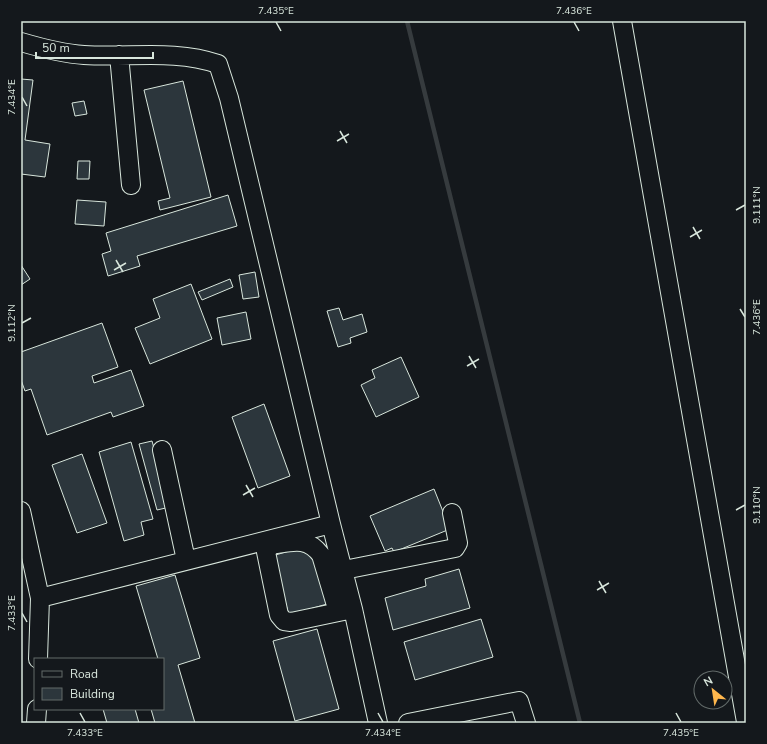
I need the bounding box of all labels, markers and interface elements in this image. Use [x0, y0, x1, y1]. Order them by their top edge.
text: 7.435°E [258, 4, 294, 18]
text: 7.436°E [556, 4, 592, 18]
scale bar [36, 34, 153, 60]
text: 50 m [42, 40, 70, 56]
text: 7.434°E [5, 79, 19, 115]
text: 9.111°N [750, 186, 764, 224]
text: 7.436°E [750, 299, 764, 335]
text: 9.112°N [5, 304, 19, 342]
text: 9.110°N [750, 486, 764, 524]
text: 7.433°E [5, 595, 19, 631]
legend [34, 658, 164, 710]
text: Road [70, 666, 98, 682]
north arrow [693, 670, 733, 710]
text: N [701, 673, 716, 690]
text: Building [70, 686, 115, 702]
text: 7.433°E [67, 726, 103, 740]
text: 7.434°E [365, 726, 401, 740]
text: 7.435°E [663, 726, 699, 740]

